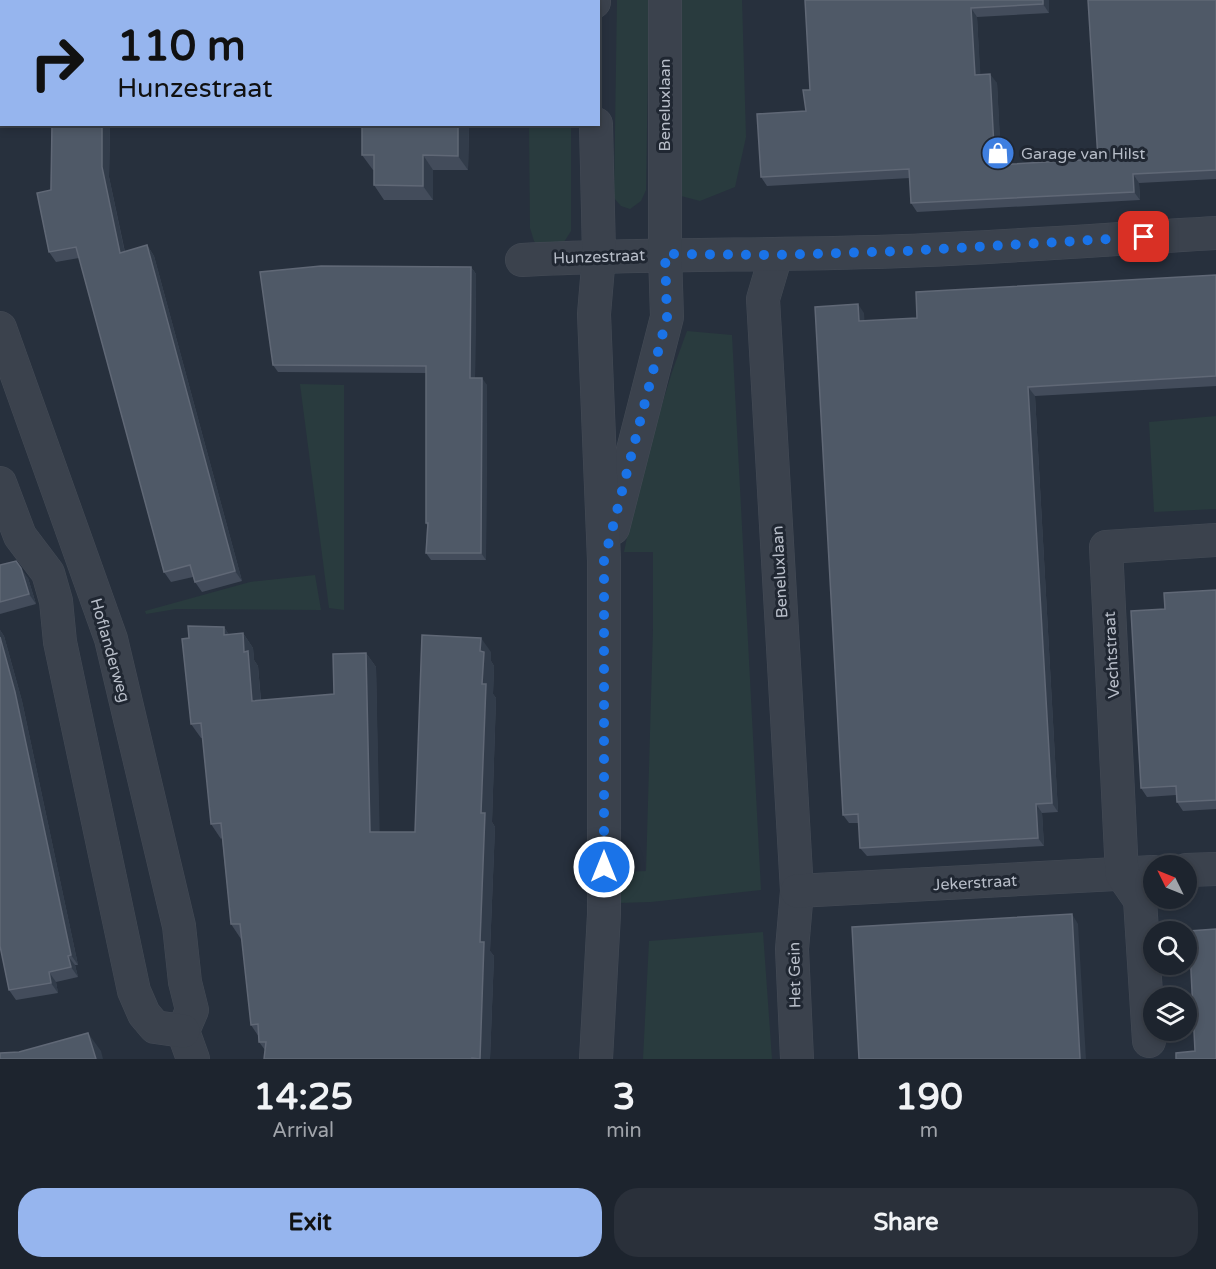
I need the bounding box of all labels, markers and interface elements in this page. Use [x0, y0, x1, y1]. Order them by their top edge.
text: 110 m [117, 21, 246, 72]
icon: right [18, 24, 96, 102]
street label: Beneluxlaan [655, 59, 675, 151]
text: Hunzestraat [117, 72, 273, 105]
shop icon: Garage van Hilst [980, 135, 1016, 171]
place label: Garage van Hilst [1021, 144, 1145, 164]
pin [1118, 211, 1169, 262]
icon: arrive [1127, 220, 1160, 253]
street label: Hunzestraat [553, 245, 645, 269]
street label: Beneluxlaan [768, 525, 792, 619]
street label: Hoflanderweg [86, 596, 134, 705]
street label: Vechtstraat [1100, 611, 1124, 699]
position arrow [572, 835, 636, 899]
north arrow [1143, 855, 1197, 909]
map controls [1143, 855, 1197, 1041]
street label: Jekerstraat [933, 871, 1018, 895]
button: search [1143, 921, 1197, 975]
street label: Het Gein [784, 942, 806, 1008]
button: layers [1143, 987, 1197, 1041]
text: 14:25 [253, 1076, 353, 1119]
text: 3 [613, 1076, 635, 1119]
text: 190 [895, 1076, 963, 1119]
text: Arrival [272, 1119, 334, 1143]
text: min [606, 1119, 642, 1143]
text: m [920, 1119, 938, 1143]
button: Exit [18, 1188, 602, 1257]
button: Share [614, 1188, 1198, 1257]

